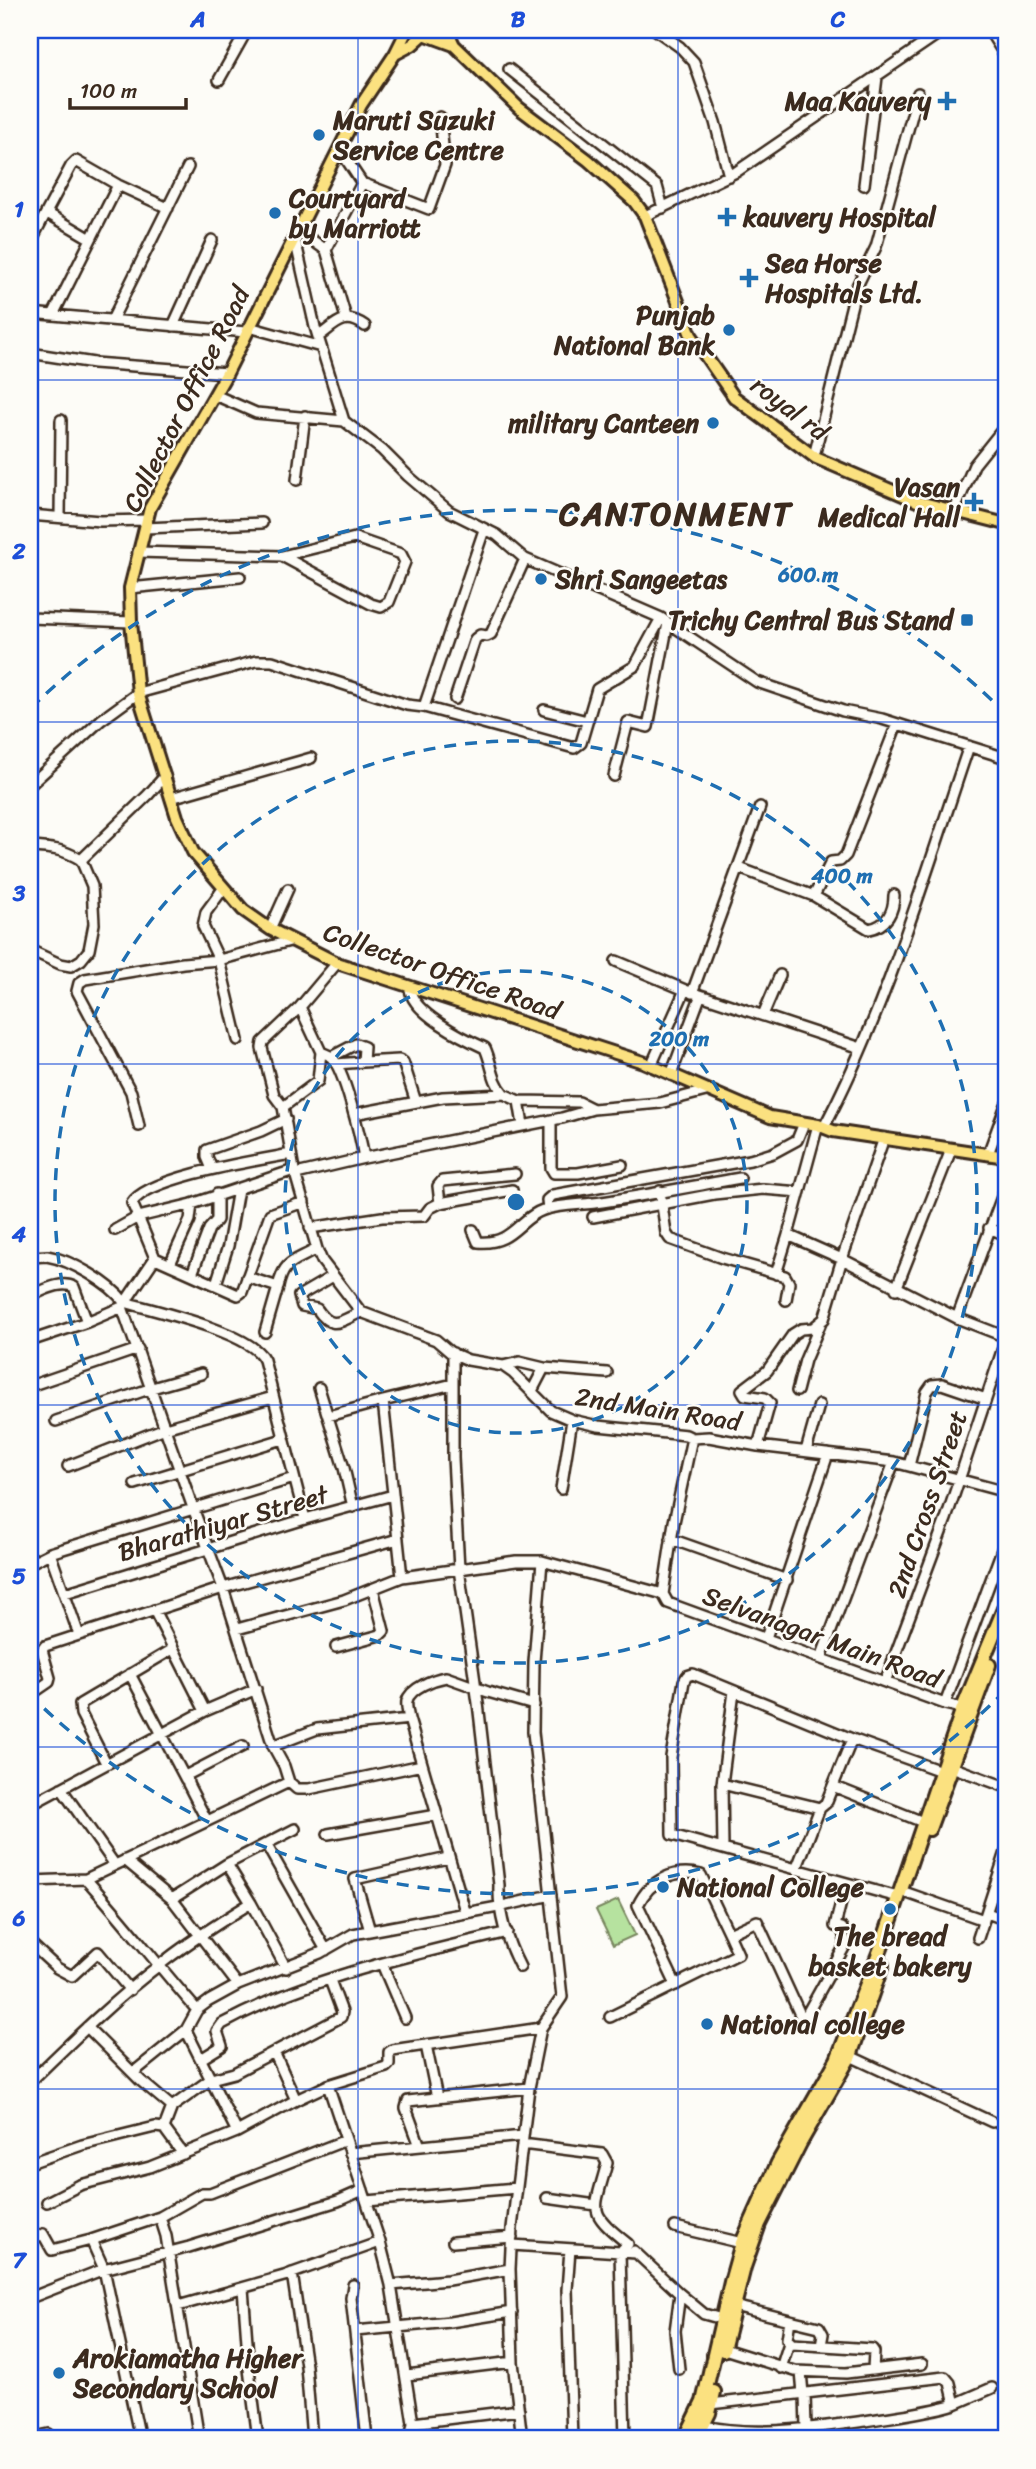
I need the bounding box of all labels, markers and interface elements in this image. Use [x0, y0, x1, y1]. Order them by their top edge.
text: A [189, 0, 206, 40]
text: B [511, 0, 526, 40]
text: C [830, 0, 846, 40]
scale bar [70, 66, 186, 110]
text: 100 m [80, 72, 137, 110]
place label: Maa Kauvery [784, 78, 932, 124]
marker: Maa Kauvery [937, 91, 957, 111]
place label: Maruti Suzuki Service Centre [332, 97, 505, 173]
marker: Maruti Suzuki Service Centre [311, 127, 327, 143]
place label: Courtyard by Marriott [288, 175, 421, 251]
text: 1 [14, 189, 24, 230]
place label: kauvery Hospital [742, 194, 937, 240]
marker: Courtyard by Marriott [267, 205, 283, 221]
marker: kauvery Hospital [717, 207, 737, 227]
place label: Sea Horse Hospitals Ltd. [764, 240, 923, 316]
marker: Sea Horse Hospitals Ltd. [739, 268, 759, 288]
street label: Collector Office Road [109, 276, 264, 520]
place label: Punjab National Bank [553, 292, 715, 368]
marker: Punjab National Bank [721, 322, 737, 338]
street label: royal rd [741, 363, 841, 455]
place label: military Canteen [507, 400, 699, 446]
marker: military Canteen [705, 415, 721, 431]
place label: Vasan Medical Hall [817, 464, 962, 540]
district label: CANTONMENT [558, 485, 794, 543]
marker: Vasan Medical Hall [966, 494, 982, 510]
text: 2 [11, 531, 26, 572]
place label: Shri Sangeetas [554, 556, 728, 602]
text: 600 m [777, 556, 839, 594]
marker: Shri Sangeetas [533, 571, 549, 587]
place label: Trichy Central Bus Stand [668, 597, 955, 643]
marker: Trichy Central Bus Stand [959, 612, 975, 628]
text: 400 m [810, 857, 873, 895]
text: 3 [12, 873, 26, 914]
street label: Collector Office Road [317, 909, 569, 1034]
text: 200 m [648, 1020, 710, 1058]
centre of rings [504, 1190, 528, 1214]
text: 4 [11, 1214, 27, 1255]
street label: 2nd Main Road [572, 1373, 746, 1445]
street label: 2nd Cross Street [873, 1404, 981, 1604]
street label: Bharathiyar Street [112, 1471, 335, 1575]
text: 5 [12, 1556, 26, 1597]
street label: Selvanagar Main Road [696, 1572, 950, 1702]
place label: National College [676, 1864, 865, 1910]
marker: National College [655, 1879, 671, 1895]
text: 6 [11, 1898, 26, 1939]
marker: The bread basket bakery [882, 1901, 898, 1917]
place label: The bread basket bakery [808, 1913, 972, 1989]
place label: National college [720, 2001, 905, 2047]
marker: National college [699, 2016, 715, 2032]
text: 7 [12, 2240, 27, 2281]
place label: Arokiamatha Higher Secondary School [72, 2335, 304, 2411]
marker: Arokiamatha Higher Secondary School [51, 2365, 67, 2381]

